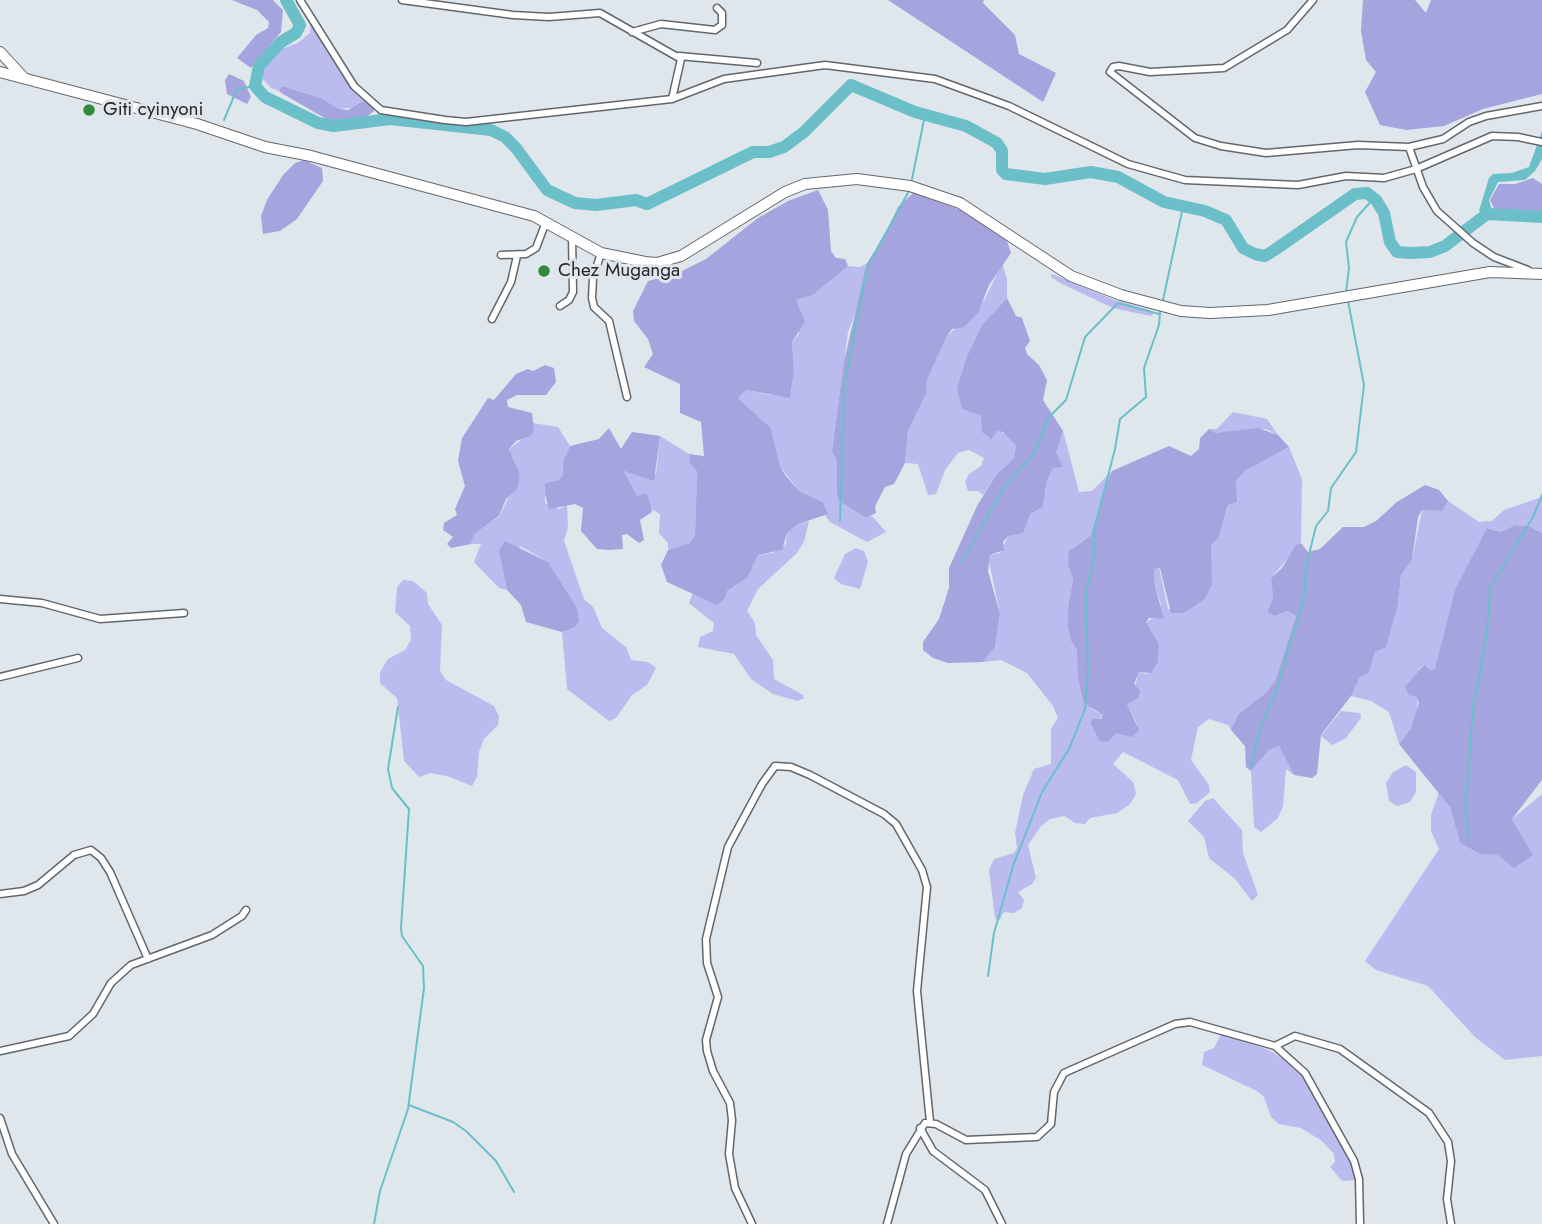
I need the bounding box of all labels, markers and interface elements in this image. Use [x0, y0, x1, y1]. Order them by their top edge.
place label: Giti cyinyoni [103, 99, 203, 121]
marker: Giti cyinyoni [81, 102, 97, 118]
place label: Chez Muganga [558, 260, 680, 282]
marker: Chez Muganga [536, 263, 552, 279]

